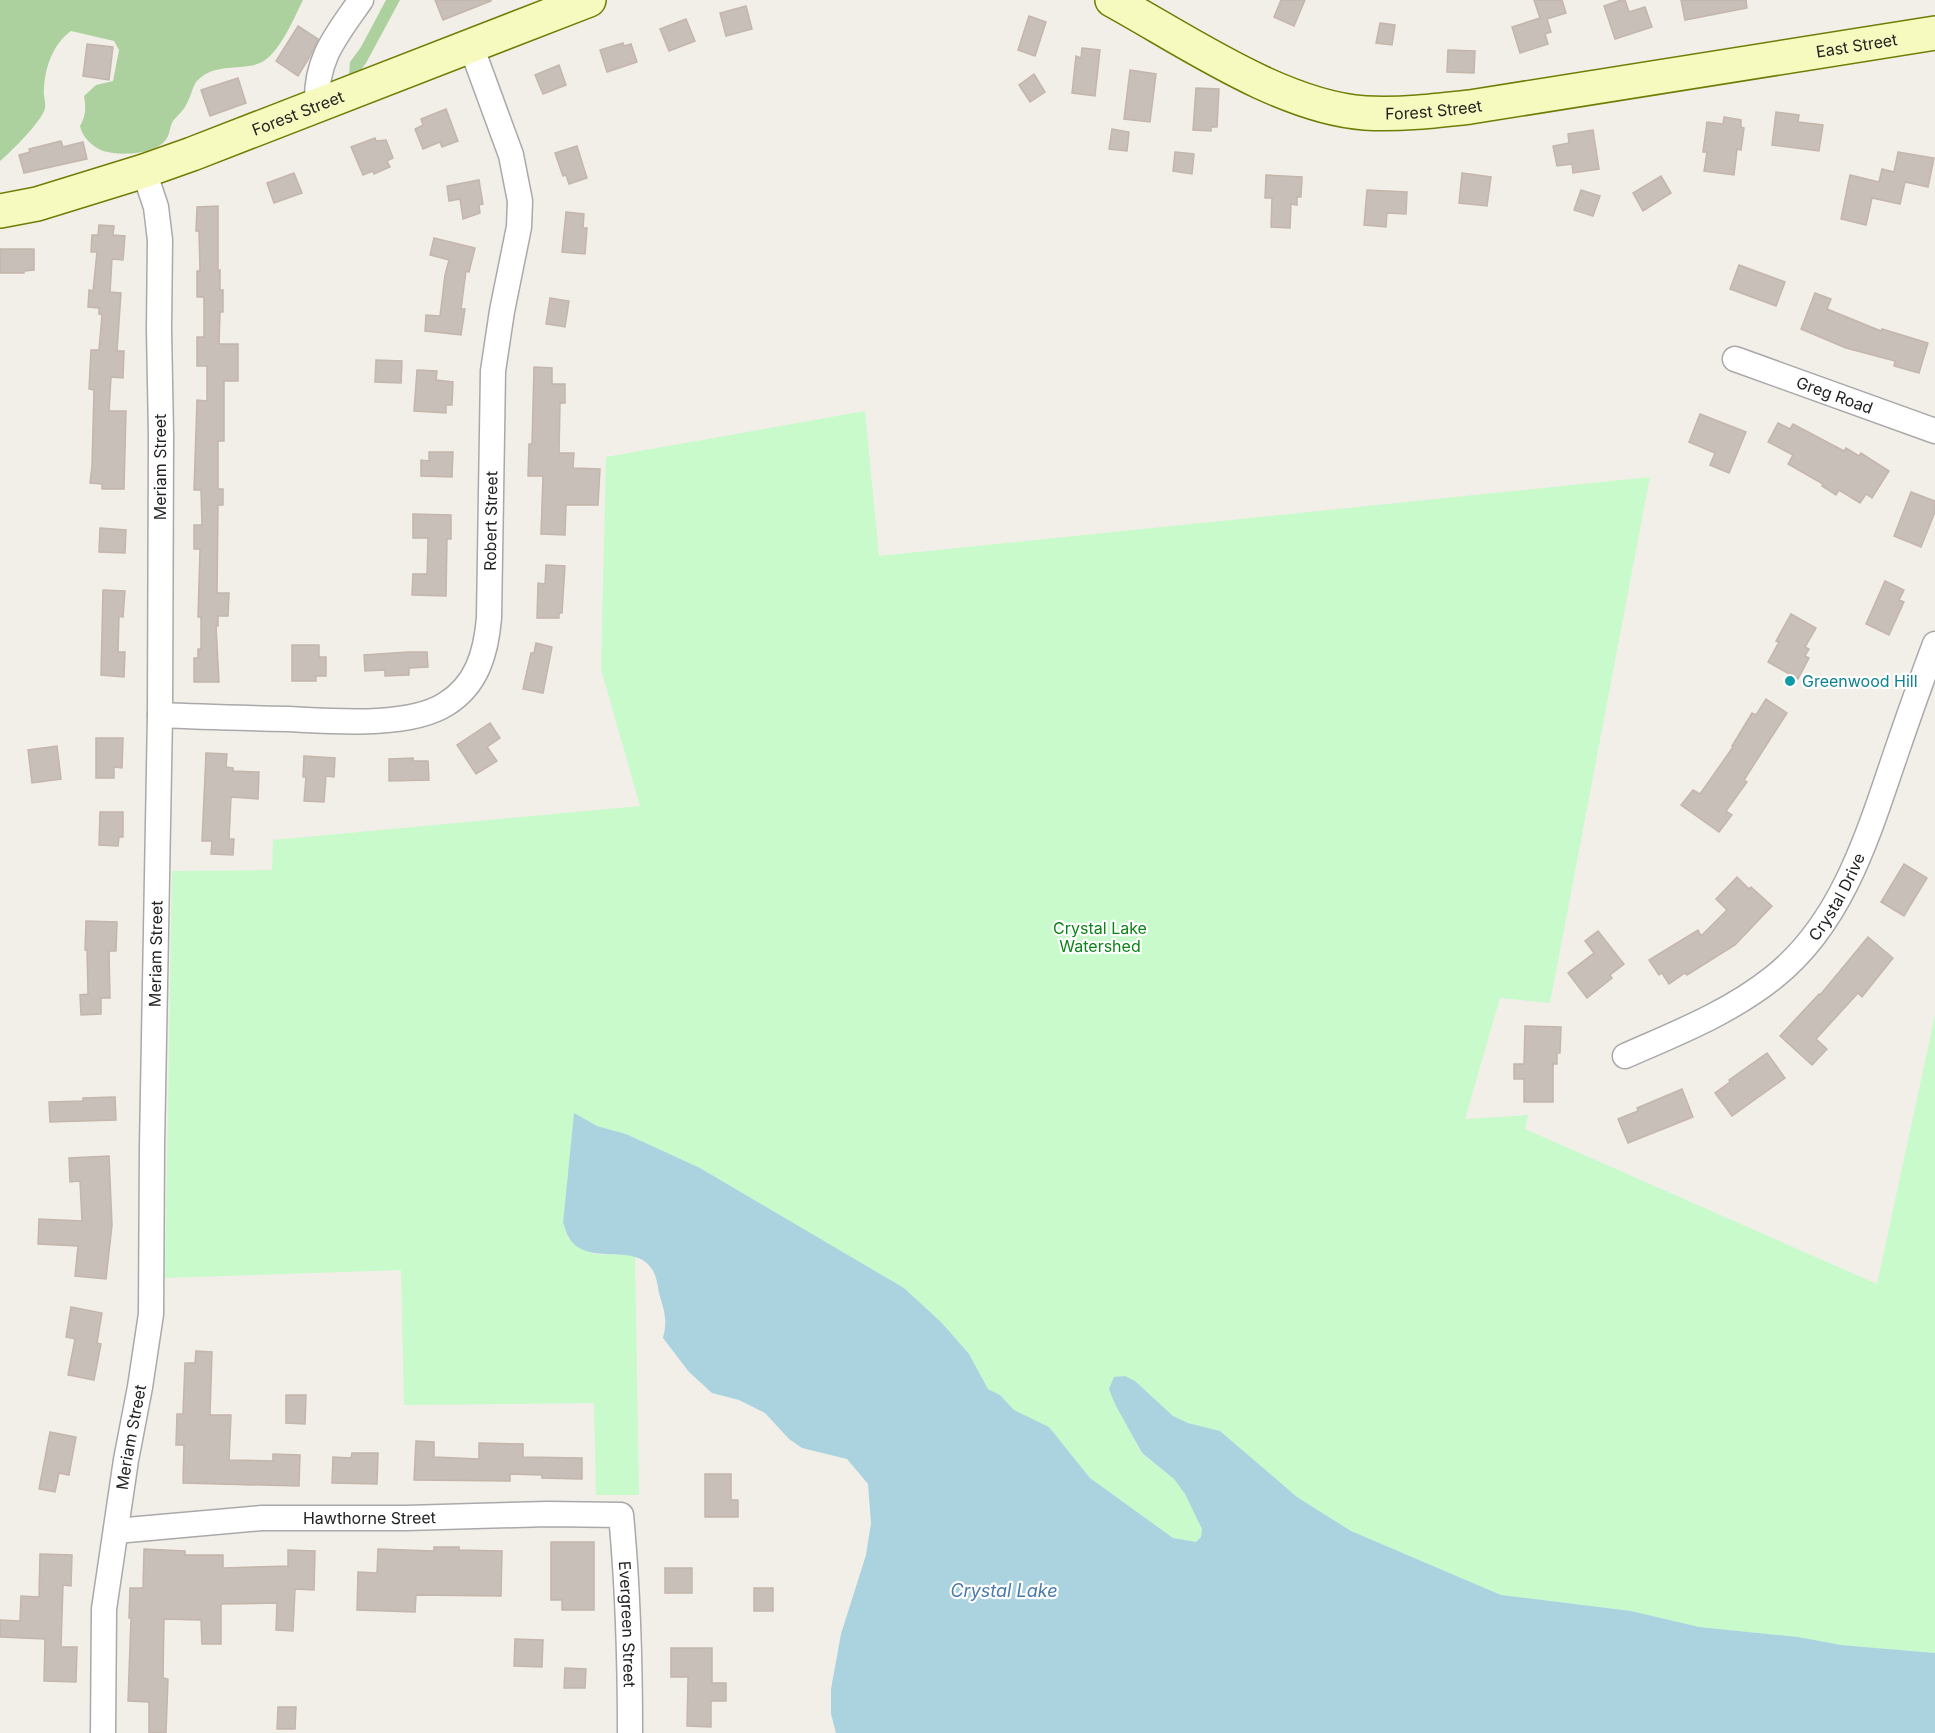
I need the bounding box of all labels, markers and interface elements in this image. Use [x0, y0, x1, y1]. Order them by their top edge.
street label: East Street [1815, 29, 1899, 62]
street label: Forest Street [249, 86, 347, 140]
street label: Forest Street [1385, 95, 1483, 124]
street label: Greg Road [1794, 372, 1876, 418]
street label: Meriam Street [150, 414, 170, 520]
street label: Robert Street [480, 471, 501, 571]
place label: Greenwood Hill [1802, 671, 1918, 691]
marker: Greenwood Hill [1783, 674, 1797, 688]
street label: Crystal Drive [1804, 850, 1869, 945]
street label: Meriam Street [145, 900, 167, 1007]
park label: Crystal Lake Watershed [1053, 918, 1147, 956]
street label: Meriam Street [112, 1383, 150, 1491]
street label: Hawthorne Street [303, 1507, 436, 1528]
street label: Evergreen Street [615, 1560, 640, 1688]
water label: Crystal Lake [950, 1580, 1058, 1601]

